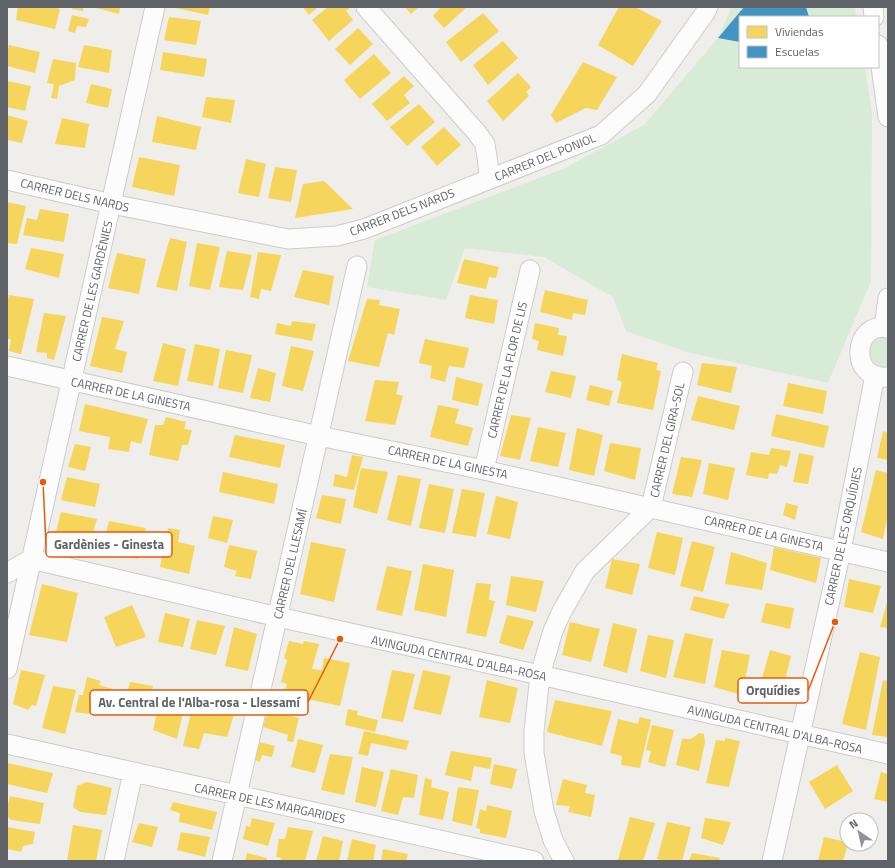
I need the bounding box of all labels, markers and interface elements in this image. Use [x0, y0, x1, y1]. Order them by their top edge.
legend [739, 16, 879, 68]
text: Viviendas [775, 22, 824, 41]
text: Escuelas [775, 42, 820, 61]
street label: CARRER DEL PONIOL [492, 128, 599, 186]
street label: CARRER DELS NARDS [19, 173, 131, 217]
street label: CARRER DELS NARDS [347, 183, 457, 241]
street label: CARRER DE LES GARDÈNIES [67, 219, 117, 363]
street label: CARRER DE LA FLOR DE LIS [482, 300, 532, 440]
street label: CARRER DE LA GINESTA [69, 372, 193, 416]
street label: CARRER DEL GIRA-SOL [645, 380, 690, 499]
street label: CARRER DE LA GINESTA [386, 440, 510, 484]
street label: CARRER DE LES ORQUÍDIES [819, 465, 867, 607]
street label: CARRER DEL LLESAMÍ [268, 506, 312, 621]
street label: CARRER DE LA GINESTA [702, 510, 826, 556]
callout: Gardènies - Ginesta [46, 532, 172, 557]
text: Gardènies - Ginesta [54, 534, 164, 554]
street label: AVINGUDA CENTRAL D'ALBA-ROSA [370, 630, 548, 686]
callout: Orquídies [738, 678, 808, 703]
text: Orquídies [746, 680, 800, 700]
callout: Av. Central de l'Alba-rosa - Llessamí [90, 690, 308, 715]
text: Av. Central de l'Alba-rosa - Llessamí [98, 692, 301, 712]
street label: AVINGUDA CENTRAL D'ALBA-ROSA [686, 700, 864, 758]
street label: CARRER DE LES MARGARIDES [193, 778, 347, 828]
north arrow [839, 812, 879, 852]
text: N [846, 815, 861, 832]

